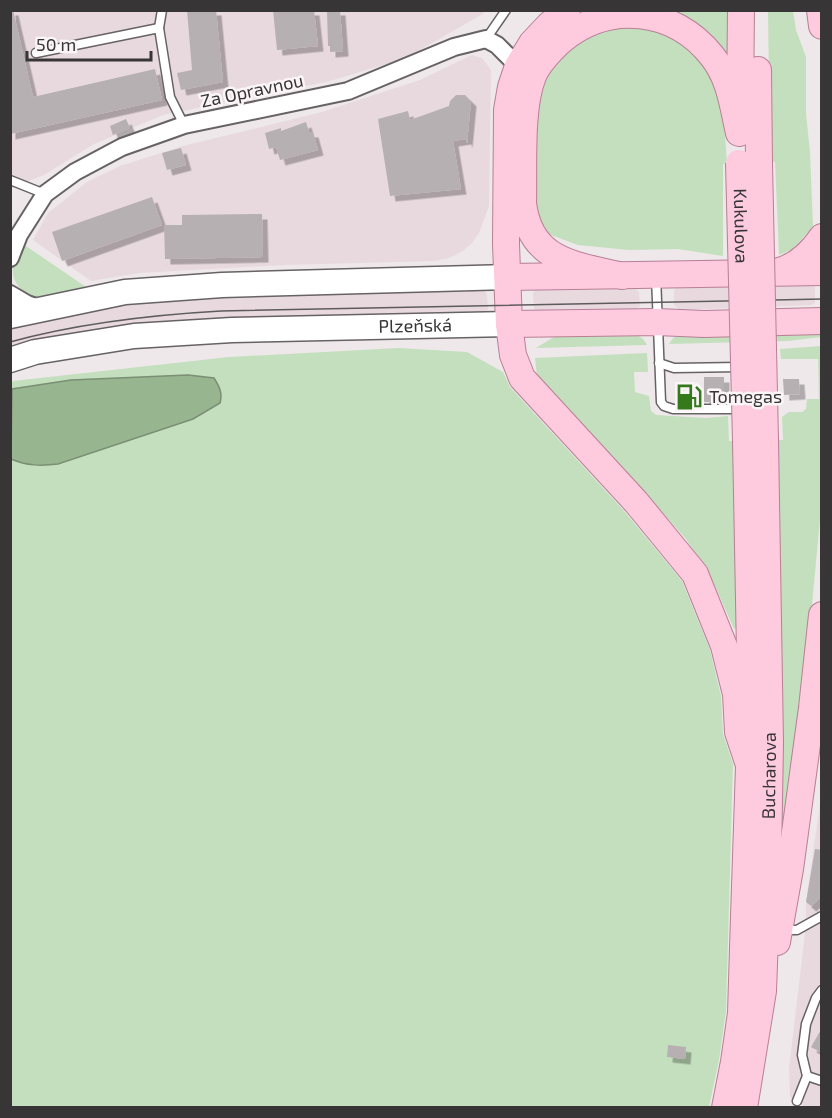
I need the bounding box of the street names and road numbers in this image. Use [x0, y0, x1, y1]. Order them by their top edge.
street label: Za Opravnou [199, 68, 305, 112]
street label: Kukulova [730, 188, 754, 264]
street label: Plzeňská [378, 313, 452, 337]
street label: Bucharova [757, 732, 780, 819]

